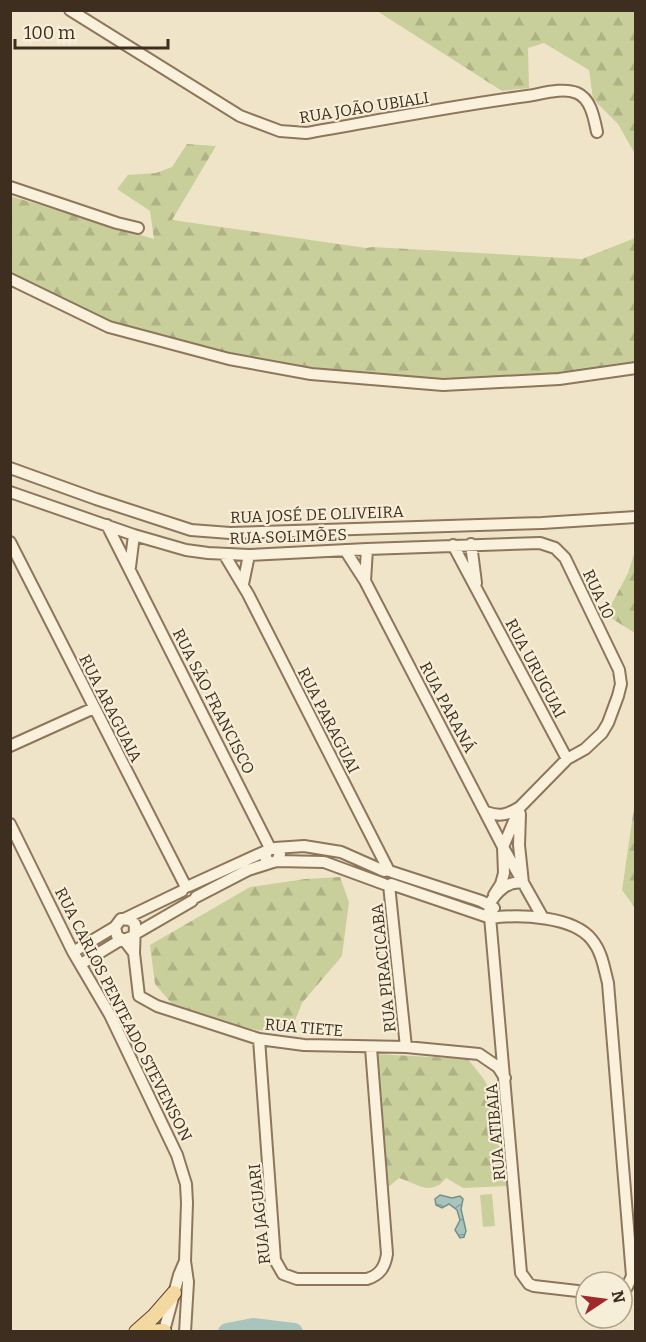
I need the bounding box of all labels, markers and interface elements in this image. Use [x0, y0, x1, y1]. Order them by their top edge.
scale bar [15, 12, 168, 50]
text: 100 m [24, 22, 75, 44]
street label: RUA JOÃO UBIALI [298, 87, 430, 127]
street label: RUA JOSÉ DE OLIVEIRA [230, 501, 405, 527]
street label: RUA SOLIMÕES [229, 524, 347, 548]
street label: RUA 10 [579, 566, 618, 622]
street label: RUA URUGUAI [501, 615, 570, 721]
street label: RUA SÃO FRANCISCO [169, 625, 259, 777]
street label: RUA ARAGUAIA [75, 651, 146, 766]
street label: RUA PARANÁ [416, 658, 481, 756]
street label: RUA PARAGUAI [294, 664, 363, 776]
street label: RUA CARLOS PENTEADO STEVENSON [51, 884, 196, 1145]
street label: RUA PIRACICABA [367, 902, 400, 1033]
street label: RUA TIETE [264, 1015, 344, 1040]
street label: RUA ATIBAIA [482, 1082, 509, 1181]
street label: RUA JAGUARI [245, 1163, 274, 1265]
north arrow [574, 1270, 634, 1330]
text: N [607, 1289, 629, 1305]

